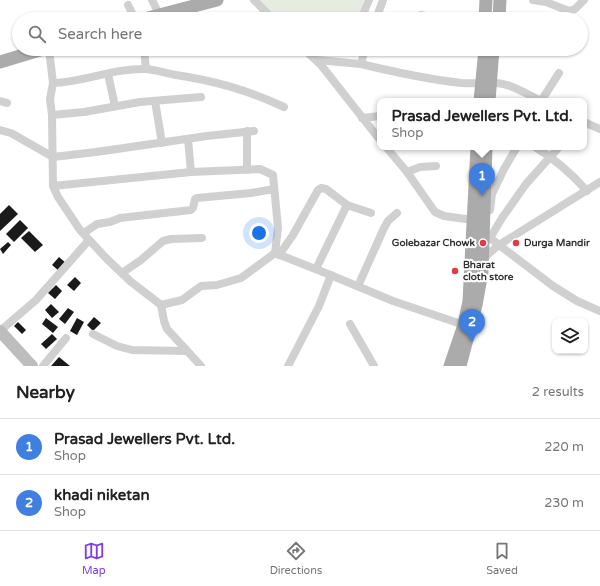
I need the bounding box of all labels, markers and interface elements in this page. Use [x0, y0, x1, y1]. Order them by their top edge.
search box [12, 12, 588, 56]
icon: search [26, 23, 48, 45]
text: Search here [58, 25, 142, 43]
popup [377, 98, 587, 150]
text: Prasad Jewellers Pvt. Ltd. [391, 107, 573, 125]
text: Shop [391, 125, 423, 141]
pin: 1 [469, 163, 495, 196]
your location [249, 223, 269, 243]
place label: Golebazar Chowk [392, 237, 476, 249]
place label: Durga Mandir [524, 237, 590, 249]
marker: Golebazar Chowk [478, 238, 488, 248]
marker: Durga Mandir [511, 238, 521, 248]
place label: Bharat cloth store [463, 259, 514, 283]
marker: Bharat cloth store [450, 266, 460, 276]
pin: 2 [459, 309, 485, 342]
map controls [552, 318, 588, 354]
button: layers [552, 318, 588, 354]
text: Nearby [16, 382, 75, 403]
text: 2 results [532, 384, 584, 400]
text: Prasad Jewellers Pvt. Ltd. [54, 430, 235, 448]
text: 1 [25, 439, 33, 455]
text: 220 m [544, 439, 584, 455]
text: Shop [54, 448, 86, 464]
text: khadi niketan [54, 486, 150, 504]
text: 2 [25, 495, 33, 511]
text: 230 m [544, 495, 584, 511]
text: Shop [54, 504, 86, 520]
tab: Map [82, 540, 106, 577]
tab: Directions [270, 540, 322, 577]
tab: Saved [486, 540, 518, 577]

